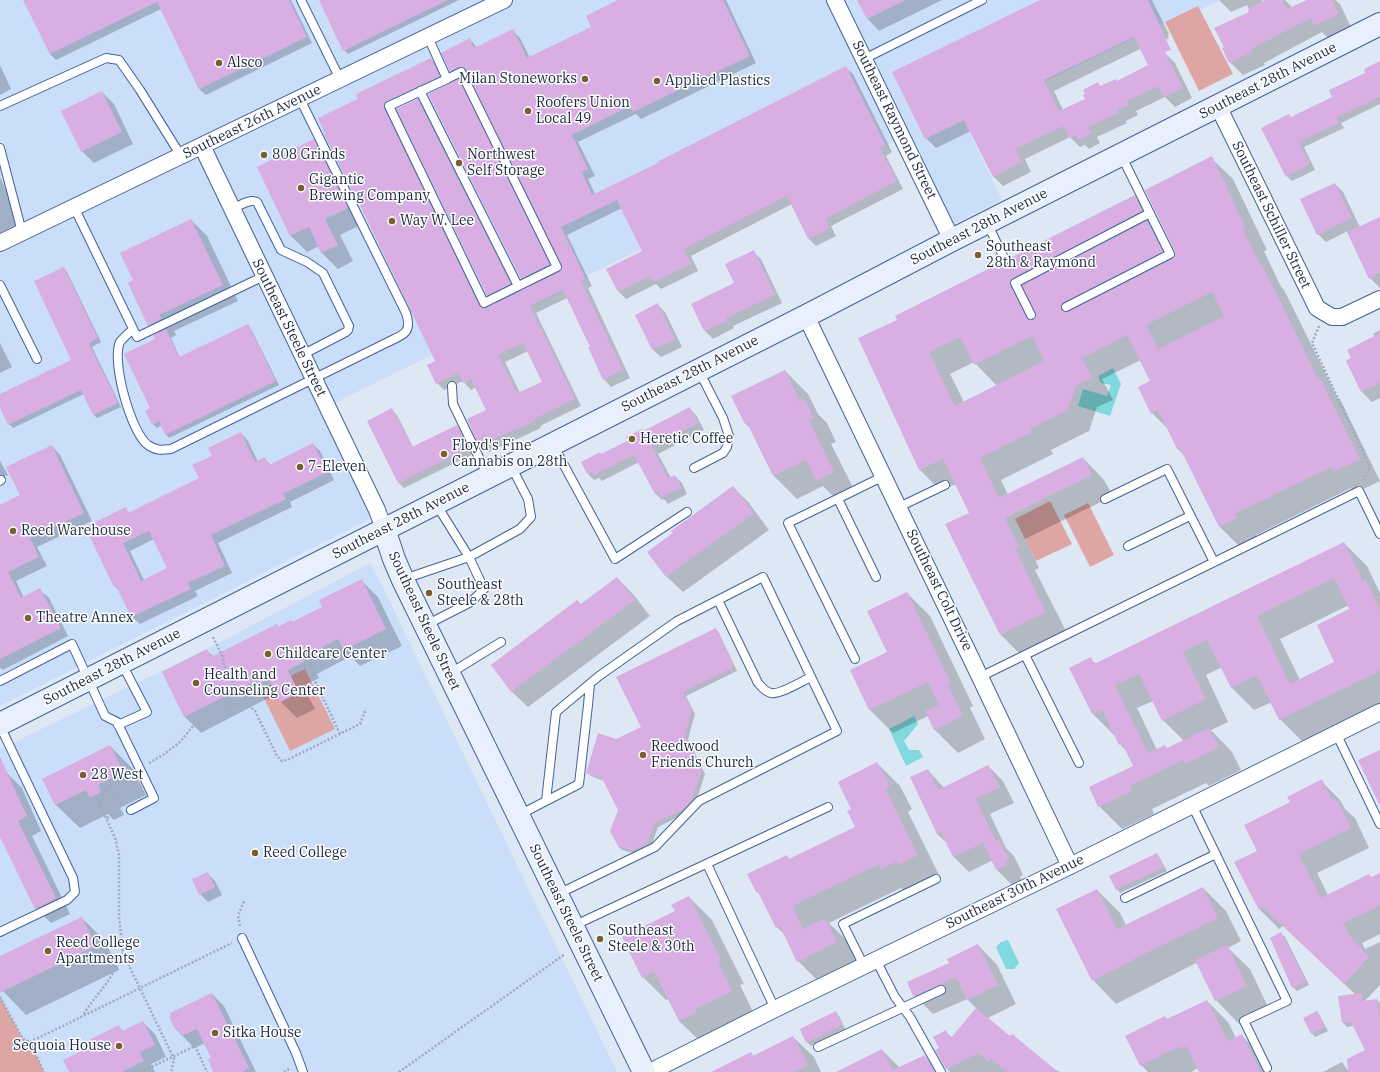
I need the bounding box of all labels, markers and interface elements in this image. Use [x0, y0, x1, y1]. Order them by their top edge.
street label: Southeast Raymond Street [848, 38, 940, 202]
street label: Southeast 28th Avenue [1197, 39, 1339, 123]
place label: Alsco [227, 55, 262, 71]
marker: Alsco [214, 58, 224, 68]
place label: Milan Stoneworks [459, 71, 577, 87]
place label: Applied Plastics [665, 73, 770, 89]
marker: Milan Stoneworks [580, 74, 590, 84]
marker: Applied Plastics [652, 76, 662, 86]
street label: Southeast 26th Avenue [180, 81, 324, 163]
place label: Roofers Union Local 49 [536, 95, 630, 128]
marker: Roofers Union Local 49 [523, 106, 533, 116]
street label: Southeast Schiller Street [1228, 139, 1314, 291]
place label: 808 Grinds [272, 147, 345, 163]
place label: Northwest Self Storage [467, 147, 545, 180]
marker: 808 Grinds [259, 150, 269, 160]
marker: Northwest Self Storage [454, 158, 464, 168]
place label: Gigantic Brewing Company [309, 172, 430, 204]
marker: Gigantic Brewing Company [296, 183, 306, 193]
street label: Southeast 28th Avenue [908, 185, 1050, 269]
place label: Way W. Lee [400, 213, 474, 229]
marker: Way W. Lee [387, 216, 397, 226]
place label: Southeast 28th & Raymond [986, 239, 1096, 272]
marker: Southeast 28th & Raymond [973, 250, 983, 260]
street label: Southeast Steele Street [248, 256, 330, 400]
street label: Southeast 28th Avenue [619, 332, 761, 416]
place label: Heretic Coffee [640, 431, 733, 447]
marker: Heretic Coffee [627, 434, 637, 444]
place label: Floyd's Fine Cannabis on 28th [452, 438, 567, 470]
marker: Floyd's Fine Cannabis on 28th [439, 449, 449, 459]
place label: 7-Eleven [308, 459, 366, 475]
marker: 7-Eleven [295, 462, 305, 472]
street label: Southeast 28th Avenue [330, 479, 472, 563]
place label: Reed Warehouse [21, 523, 131, 539]
marker: Reed Warehouse [8, 526, 18, 536]
street label: Southeast Colt Drive [902, 526, 976, 654]
street label: Southeast Steele Street [384, 549, 464, 693]
place label: Southeast Steele & 28th [437, 577, 524, 610]
marker: Southeast Steele & 28th [424, 588, 434, 598]
place label: Theatre Annex [36, 610, 134, 626]
marker: Theatre Annex [23, 613, 33, 623]
street label: Southeast 28th Avenue [41, 625, 183, 709]
place label: Childcare Center [276, 646, 387, 662]
marker: Childcare Center [263, 649, 273, 659]
place label: Health and Counseling Center [204, 667, 325, 700]
marker: Health and Counseling Center [191, 678, 201, 688]
place label: Reedwood Friends Church [651, 739, 754, 772]
marker: Reedwood Friends Church [638, 750, 648, 760]
place label: 28 West [91, 767, 143, 783]
marker: 28 West [78, 770, 88, 780]
street label: Southeast Steele Street [525, 841, 607, 985]
place label: Reed College [263, 845, 347, 861]
marker: Reed College [250, 848, 260, 858]
street label: Southeast 30th Avenue [943, 851, 1087, 933]
place label: Southeast Steele & 30th [608, 923, 695, 956]
marker: Southeast Steele & 30th [595, 934, 605, 944]
place label: Reed College Apartments [56, 935, 140, 968]
marker: Reed College Apartments [43, 946, 53, 956]
place label: Sitka House [223, 1025, 302, 1041]
marker: Sitka House [210, 1028, 220, 1038]
place label: Sequoia House [13, 1038, 111, 1054]
marker: Sequoia House [114, 1041, 124, 1051]

